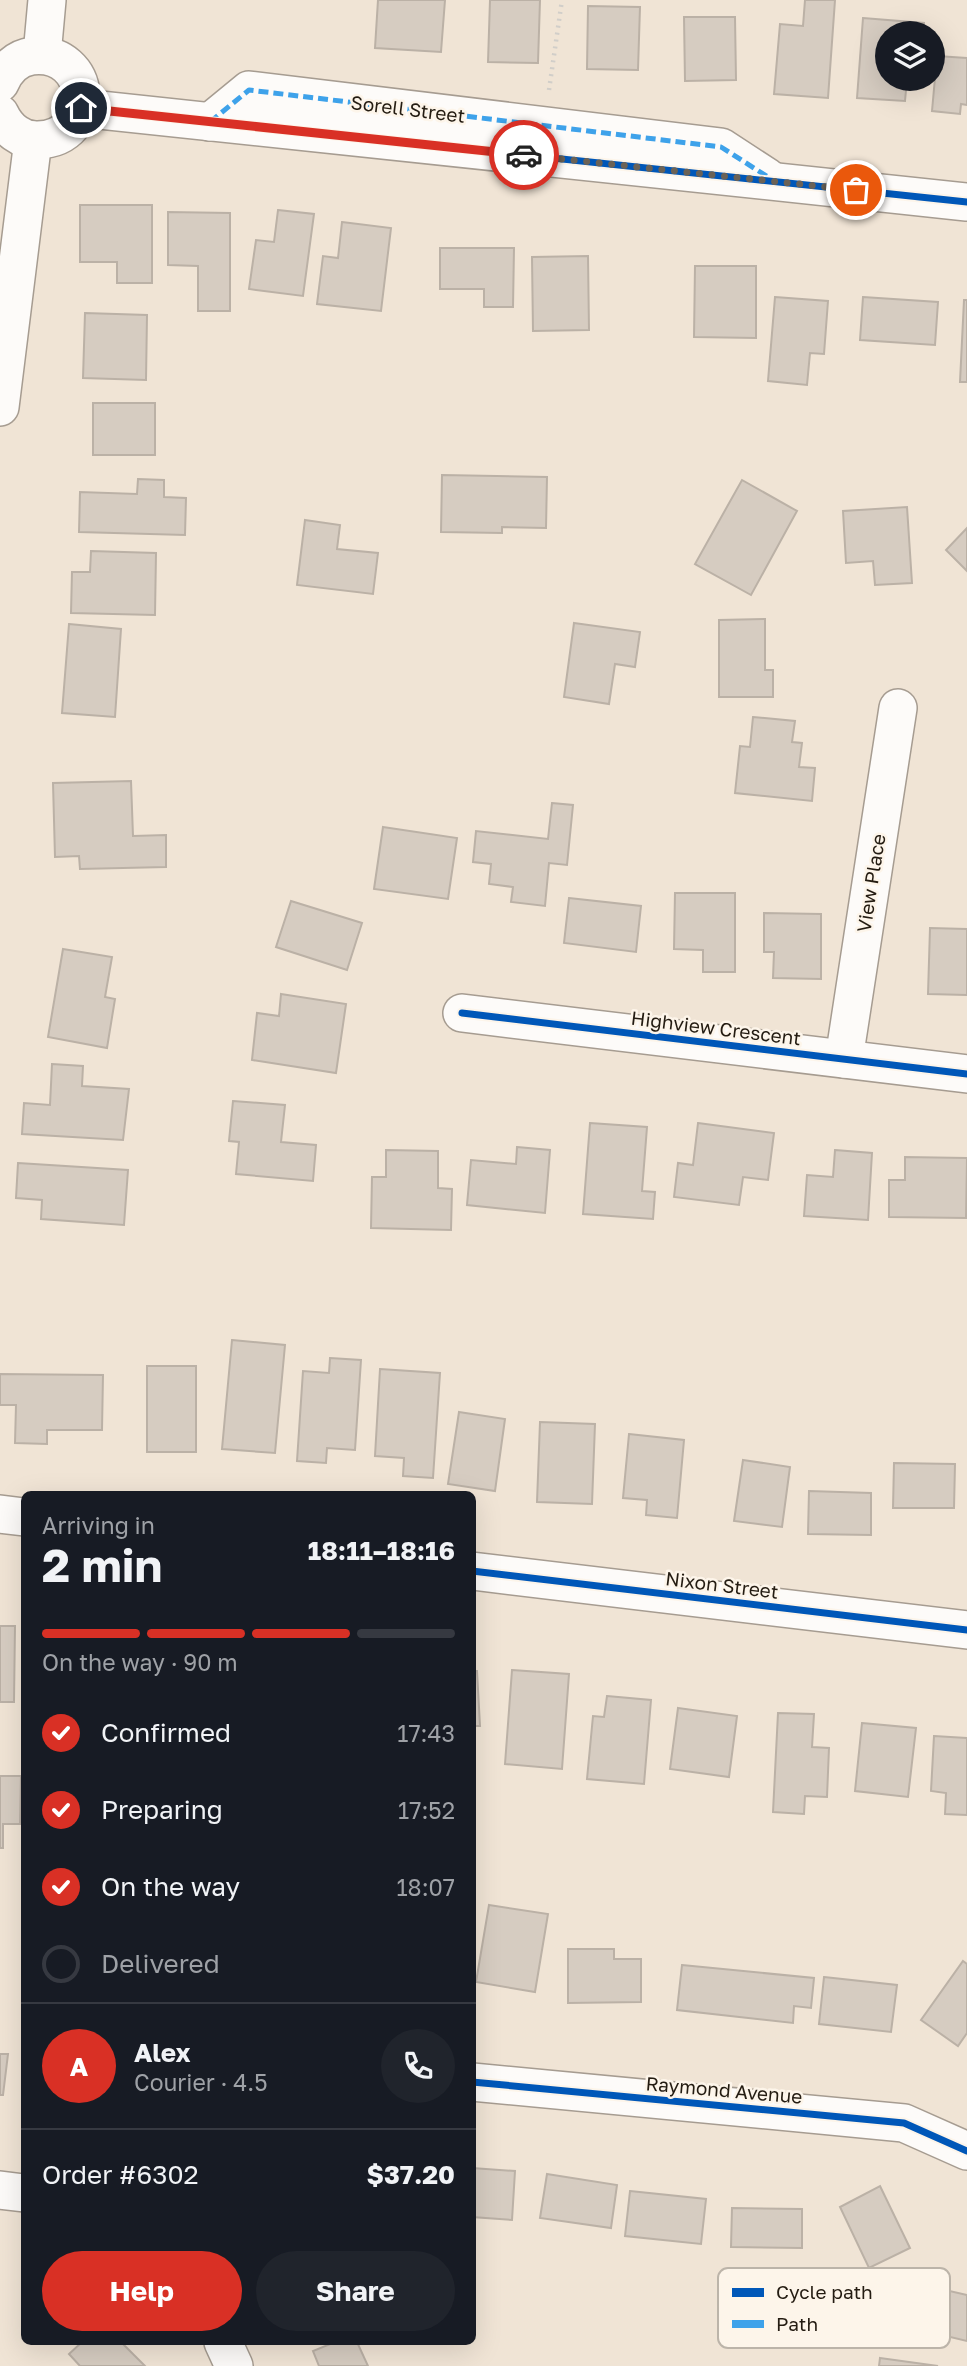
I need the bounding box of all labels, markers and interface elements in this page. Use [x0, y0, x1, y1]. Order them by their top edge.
map controls [875, 21, 945, 91]
button: layers [875, 21, 945, 91]
pin [51, 78, 111, 138]
icon: home [62, 89, 100, 127]
street label: Sorell Street [350, 90, 467, 127]
courier [489, 120, 559, 190]
icon: car [505, 136, 543, 174]
pin [826, 160, 886, 220]
icon: bag [837, 171, 875, 209]
street label: View Place [851, 832, 890, 934]
street label: Highview Crescent [630, 1006, 802, 1049]
text: Arriving in [42, 1511, 155, 1539]
text: 18:11–18:16 [308, 1535, 455, 1566]
text: 2 min [42, 1537, 162, 1592]
street label: Nixon Street [664, 1566, 780, 1603]
text: On the way · 90 m [42, 1648, 238, 1676]
icon: check [42, 1714, 80, 1752]
text: Confirmed [101, 1717, 231, 1748]
text: 17:43 [397, 1719, 455, 1747]
icon: check [42, 1791, 80, 1829]
text: Preparing [101, 1794, 223, 1825]
text: 17:52 [398, 1796, 455, 1824]
icon: check [42, 1868, 80, 1906]
text: On the way [101, 1871, 240, 1902]
text: 18:07 [396, 1873, 455, 1901]
text: Delivered [101, 1948, 220, 1979]
button: phone [381, 2029, 455, 2103]
text: Alex [134, 2037, 191, 2068]
text: A [70, 2051, 88, 2082]
text: Courier · 4.5 [134, 2068, 267, 2096]
street label: Raymond Avenue [645, 2071, 803, 2108]
text: Order #6302 [42, 2159, 199, 2190]
text: $37.20 [366, 2159, 455, 2190]
button: Help [42, 2251, 242, 2331]
button: Share [256, 2251, 455, 2331]
legend [718, 2268, 950, 2348]
text: Cycle path [776, 2280, 873, 2303]
text: Path [776, 2312, 818, 2335]

